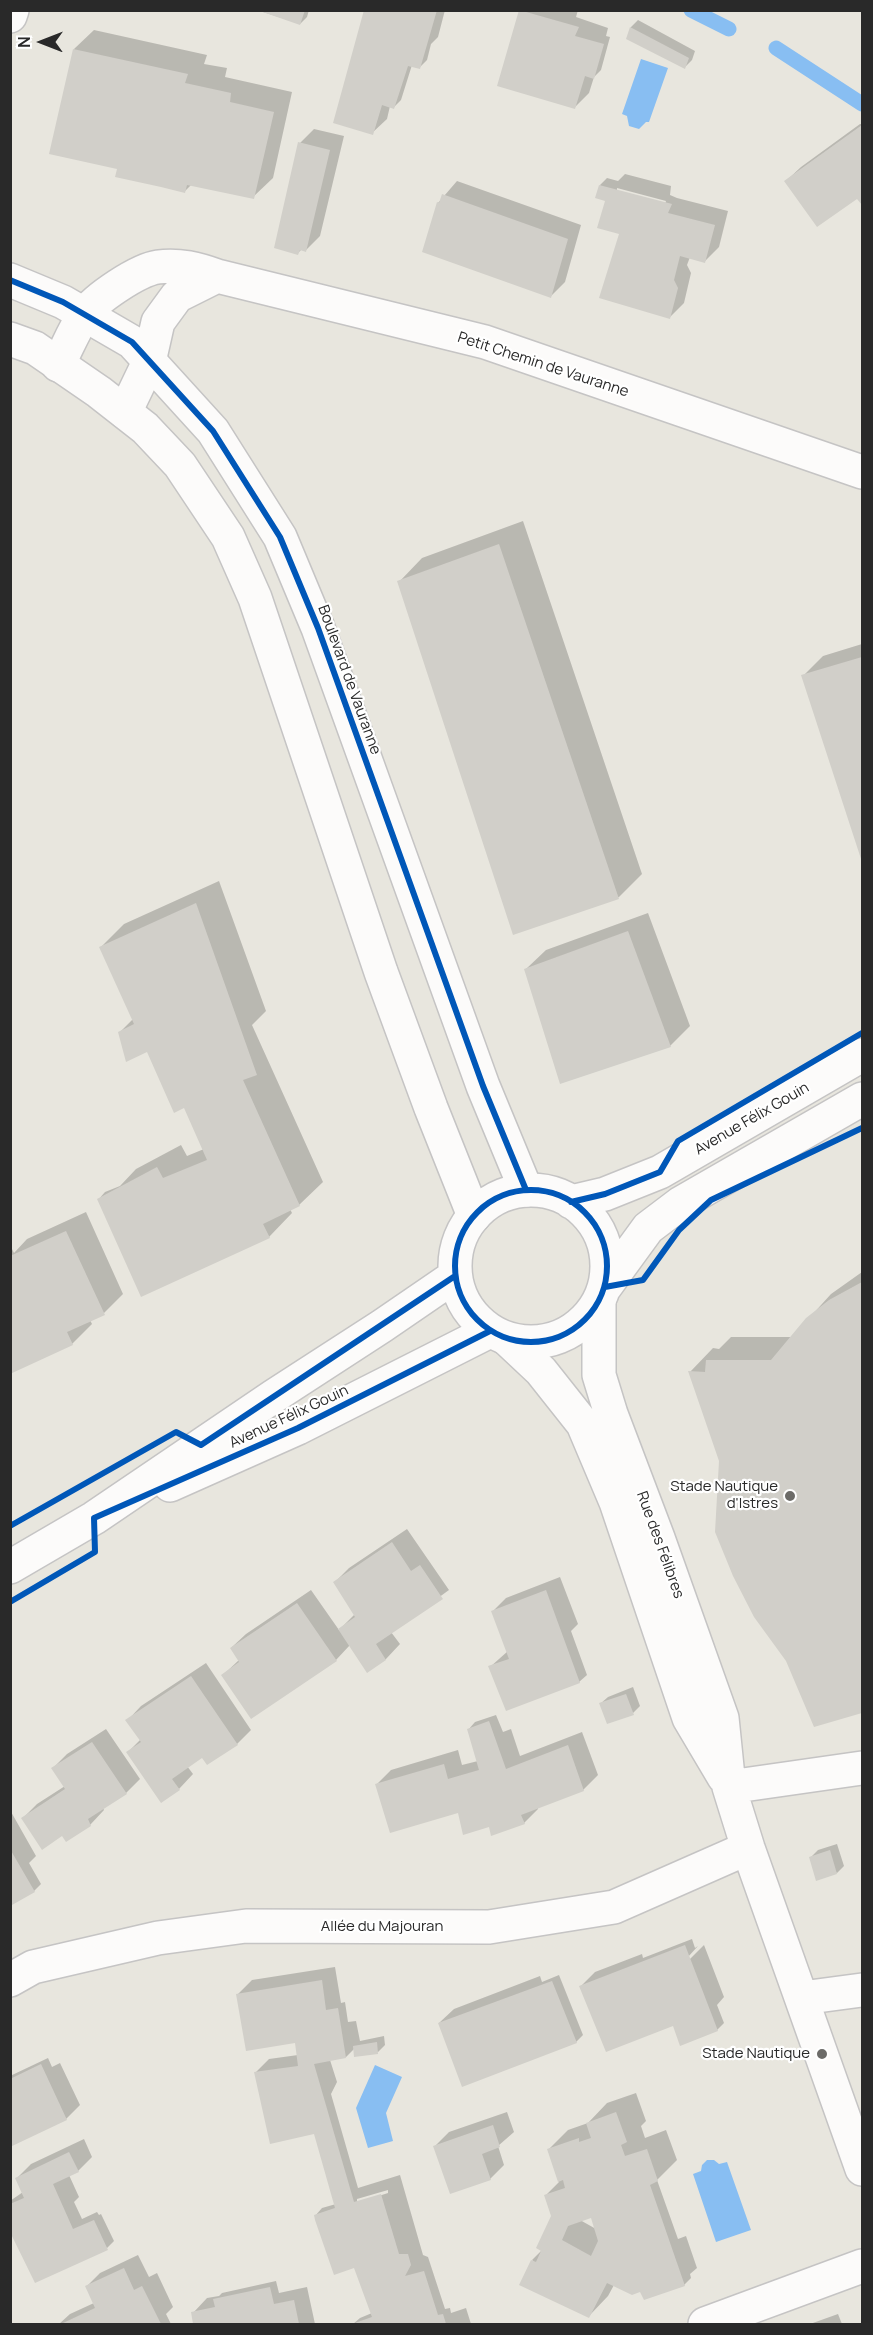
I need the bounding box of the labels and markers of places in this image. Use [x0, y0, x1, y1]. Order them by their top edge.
place label: Stade Nautique d'Istres [670, 1478, 778, 1513]
marker: Stade Nautique d'Istres [783, 1489, 797, 1503]
place label: Stade Nautique [702, 2045, 810, 2063]
marker: Stade Nautique [815, 2047, 829, 2061]

